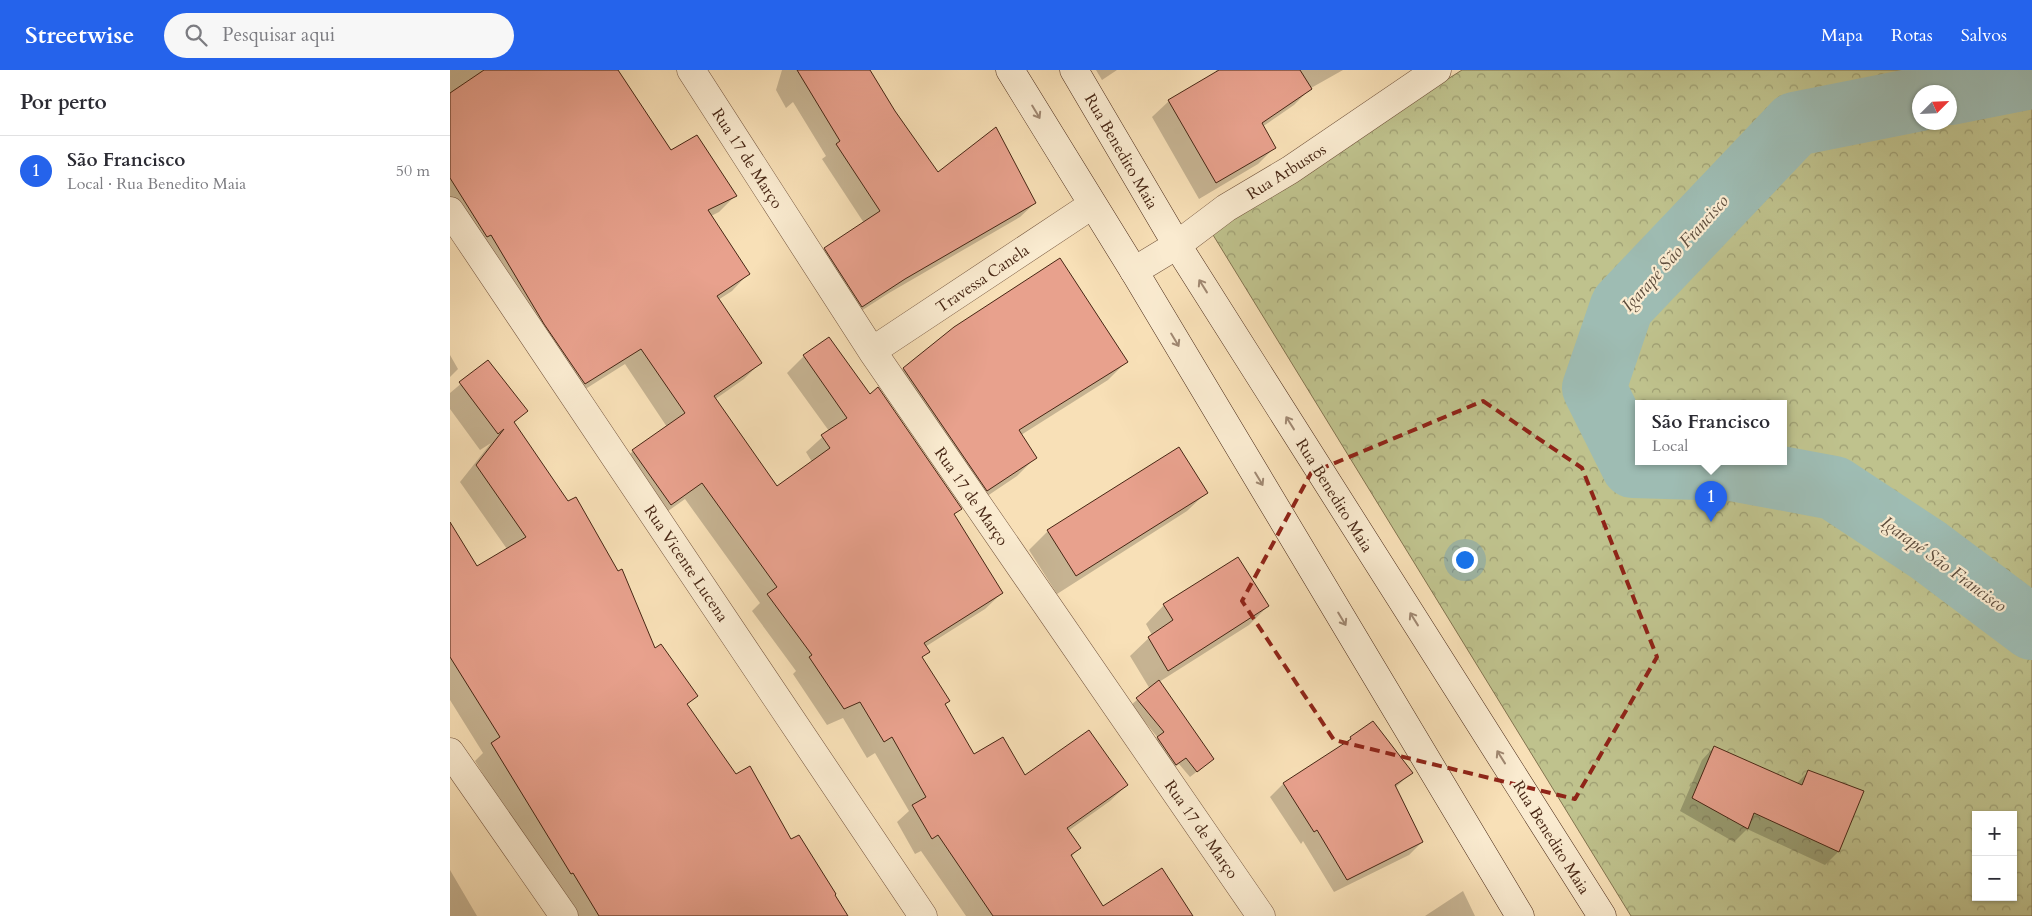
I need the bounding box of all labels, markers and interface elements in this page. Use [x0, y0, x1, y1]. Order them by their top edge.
search box [164, 13, 514, 58]
text: Streetwise [25, 19, 134, 52]
icon: search [182, 21, 210, 49]
text: Pesquisar aqui [222, 22, 335, 48]
text: Mapa [1821, 23, 1863, 48]
text: Rotas [1891, 23, 1933, 48]
text: Salvos [1961, 23, 2007, 48]
north arrow [1912, 85, 1957, 130]
text: Por perto [20, 88, 107, 117]
street label: Rua Benedito Maia [1079, 90, 1163, 213]
street label: Rua 17 de Março [706, 104, 788, 213]
one-way arrow [1031, 104, 1041, 118]
street label: Rua Arbustos [1243, 139, 1331, 205]
text: São Francisco [67, 147, 185, 173]
text: 1 [32, 160, 40, 182]
text: 50 m [396, 160, 430, 182]
text: Local · Rua Benedito Maia [67, 173, 246, 195]
water label: Igarapé São Francisco [1616, 189, 1735, 317]
street label: Travessa Canela [932, 239, 1034, 318]
one-way arrow [1197, 279, 1207, 293]
one-way arrow [1171, 332, 1181, 346]
popup [1635, 400, 1787, 465]
text: São Francisco [1652, 409, 1770, 435]
one-way arrow [1284, 416, 1295, 430]
street label: Rua Benedito Maia [1290, 435, 1378, 557]
text: Local [1652, 435, 1688, 457]
street label: Rua 17 de Março [929, 443, 1014, 551]
one-way arrow [1254, 472, 1264, 486]
pin: 1 [1695, 481, 1727, 522]
street label: Rua Vicente Lucena [639, 501, 734, 626]
water label: Igarapé São Francisco [1876, 510, 2012, 618]
your location [1452, 547, 1478, 573]
one-way arrow [1337, 611, 1347, 625]
one-way arrow [1409, 613, 1419, 627]
one-way arrow [1496, 750, 1506, 764]
street label: Rua 17 de Março [1159, 776, 1244, 884]
street label: Rua Benedito Maia [1507, 777, 1595, 899]
map controls [1972, 811, 2017, 901]
button: + [1972, 811, 2017, 856]
button: − [1972, 856, 2017, 901]

